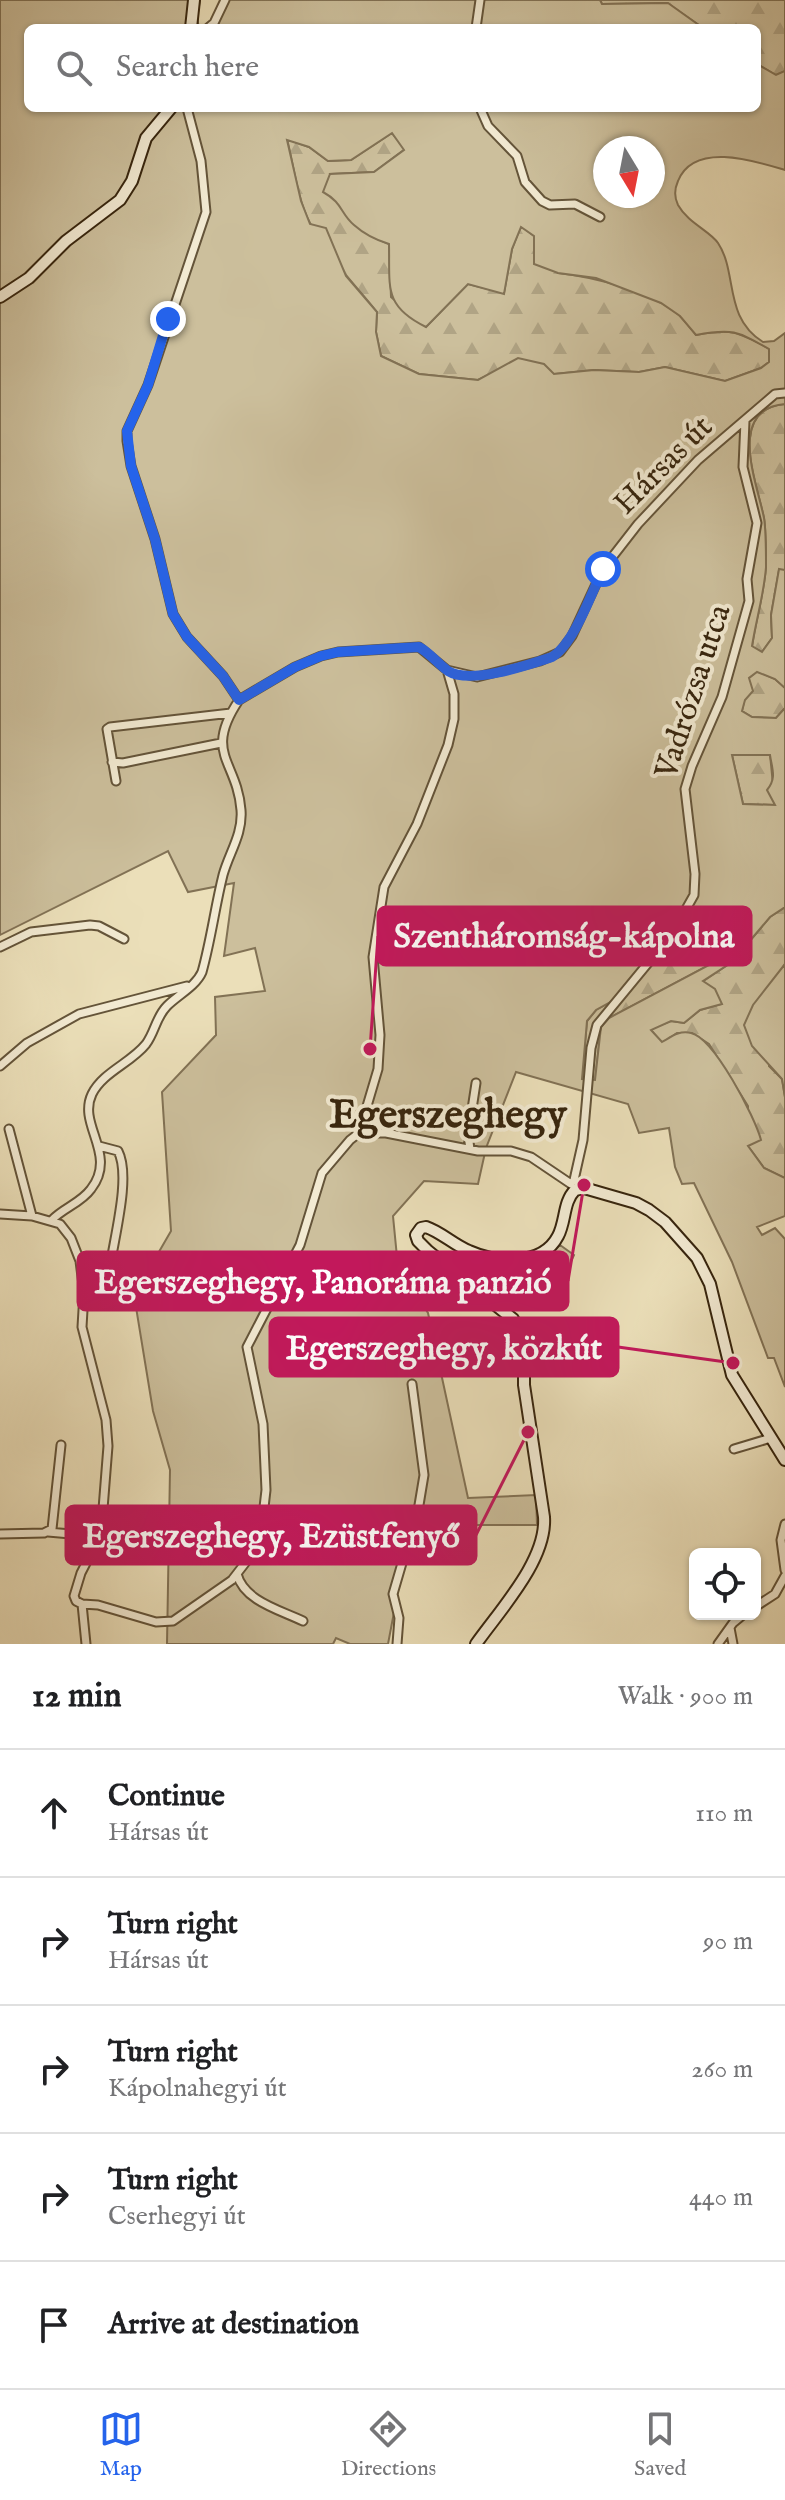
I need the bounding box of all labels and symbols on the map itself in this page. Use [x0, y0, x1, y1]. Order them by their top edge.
north arrow [593, 136, 665, 208]
route end [150, 301, 186, 337]
street label: Hársas út [606, 408, 722, 524]
route start [585, 551, 621, 587]
street label: Vadrózsa utca [646, 600, 741, 785]
callout: Szentháromság-kápolna [378, 907, 751, 965]
text: Szentháromság-kápolna [394, 916, 736, 959]
district label: Egerszeghegy [329, 1091, 568, 1142]
callout: Egerszeghegy, Panoráma panzió [78, 1252, 568, 1310]
text: Egerszeghegy, Panoráma panzió [94, 1262, 552, 1305]
callout: Egerszeghegy, közkút [270, 1318, 618, 1376]
text: Egerszeghegy, közkút [286, 1328, 603, 1371]
callout: Egerszeghegy, Ezüstfenyő [66, 1506, 476, 1564]
text: Egerszeghegy, Ezüstfenyő [82, 1516, 461, 1559]

